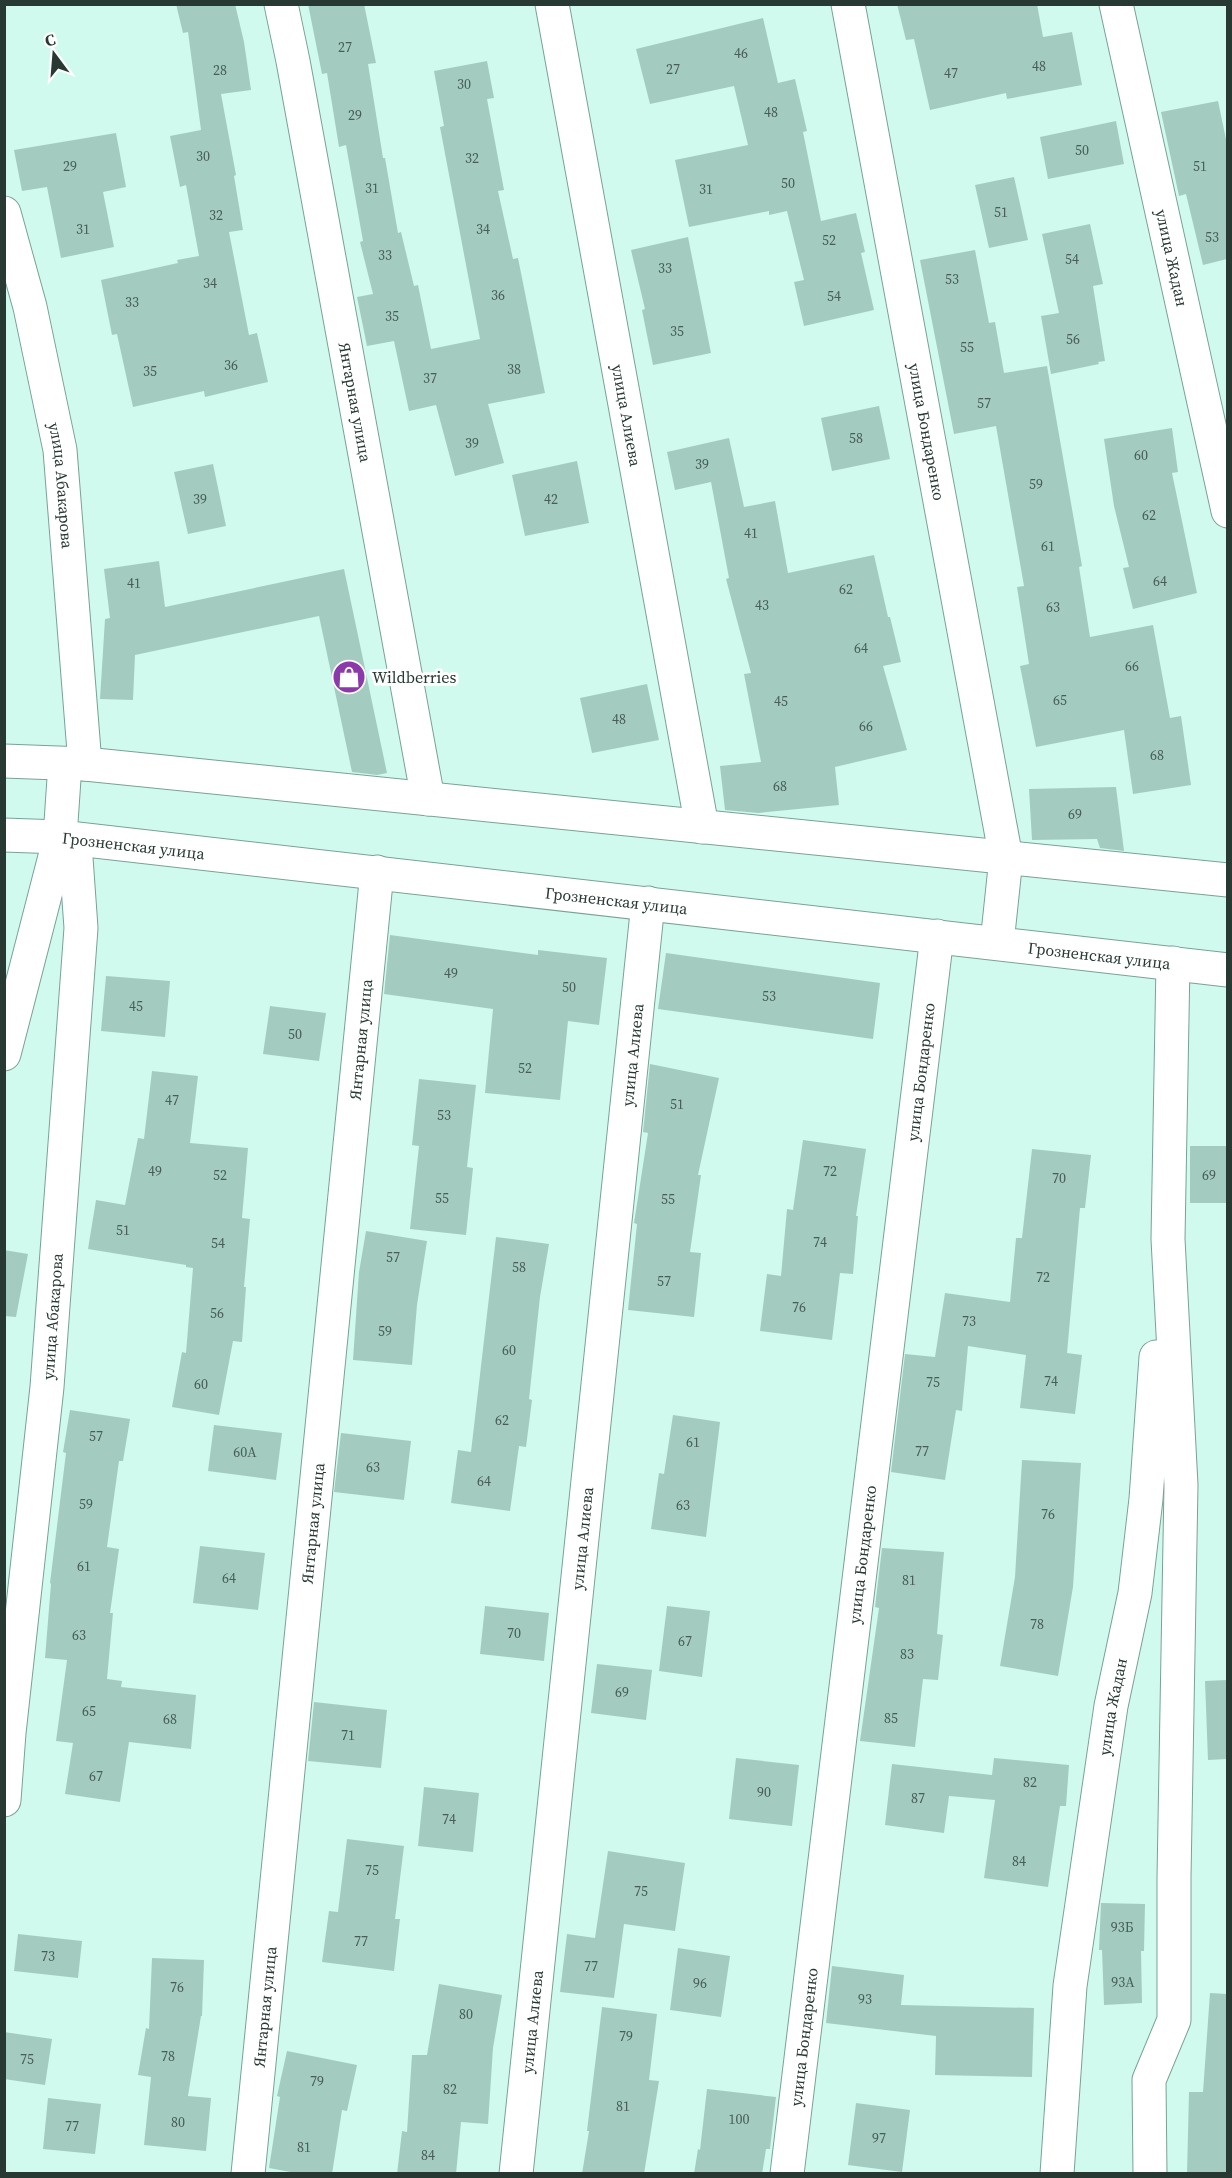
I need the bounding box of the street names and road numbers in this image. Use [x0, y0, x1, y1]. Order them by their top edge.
street label: улица Жадан [1151, 207, 1193, 309]
street label: Янтарная улица [334, 340, 377, 465]
street label: улица Бондаренко [904, 361, 951, 502]
street label: улица Алиева [607, 362, 647, 469]
street label: улица Абакарова [43, 420, 79, 550]
street label: Грозненская улица [61, 826, 207, 865]
street label: Грозненская улица [544, 881, 690, 919]
street label: Грозненская улица [1027, 936, 1173, 974]
street label: Янтарная улица [343, 977, 377, 1101]
street label: улица Бондаренко [901, 1001, 940, 1143]
street label: улица Алиева [616, 1002, 649, 1108]
street label: улица Абакарова [37, 1252, 68, 1381]
street label: Янтарная улица [296, 1461, 329, 1585]
street label: улица Бондаренко [843, 1484, 881, 1625]
street label: улица Алиева [566, 1485, 598, 1591]
street label: улица Жадан [1093, 1656, 1132, 1757]
street label: Янтарная улица [248, 1944, 282, 2068]
street label: улица Бондаренко [784, 1966, 823, 2107]
street label: улица Алиева [516, 1968, 548, 2074]

